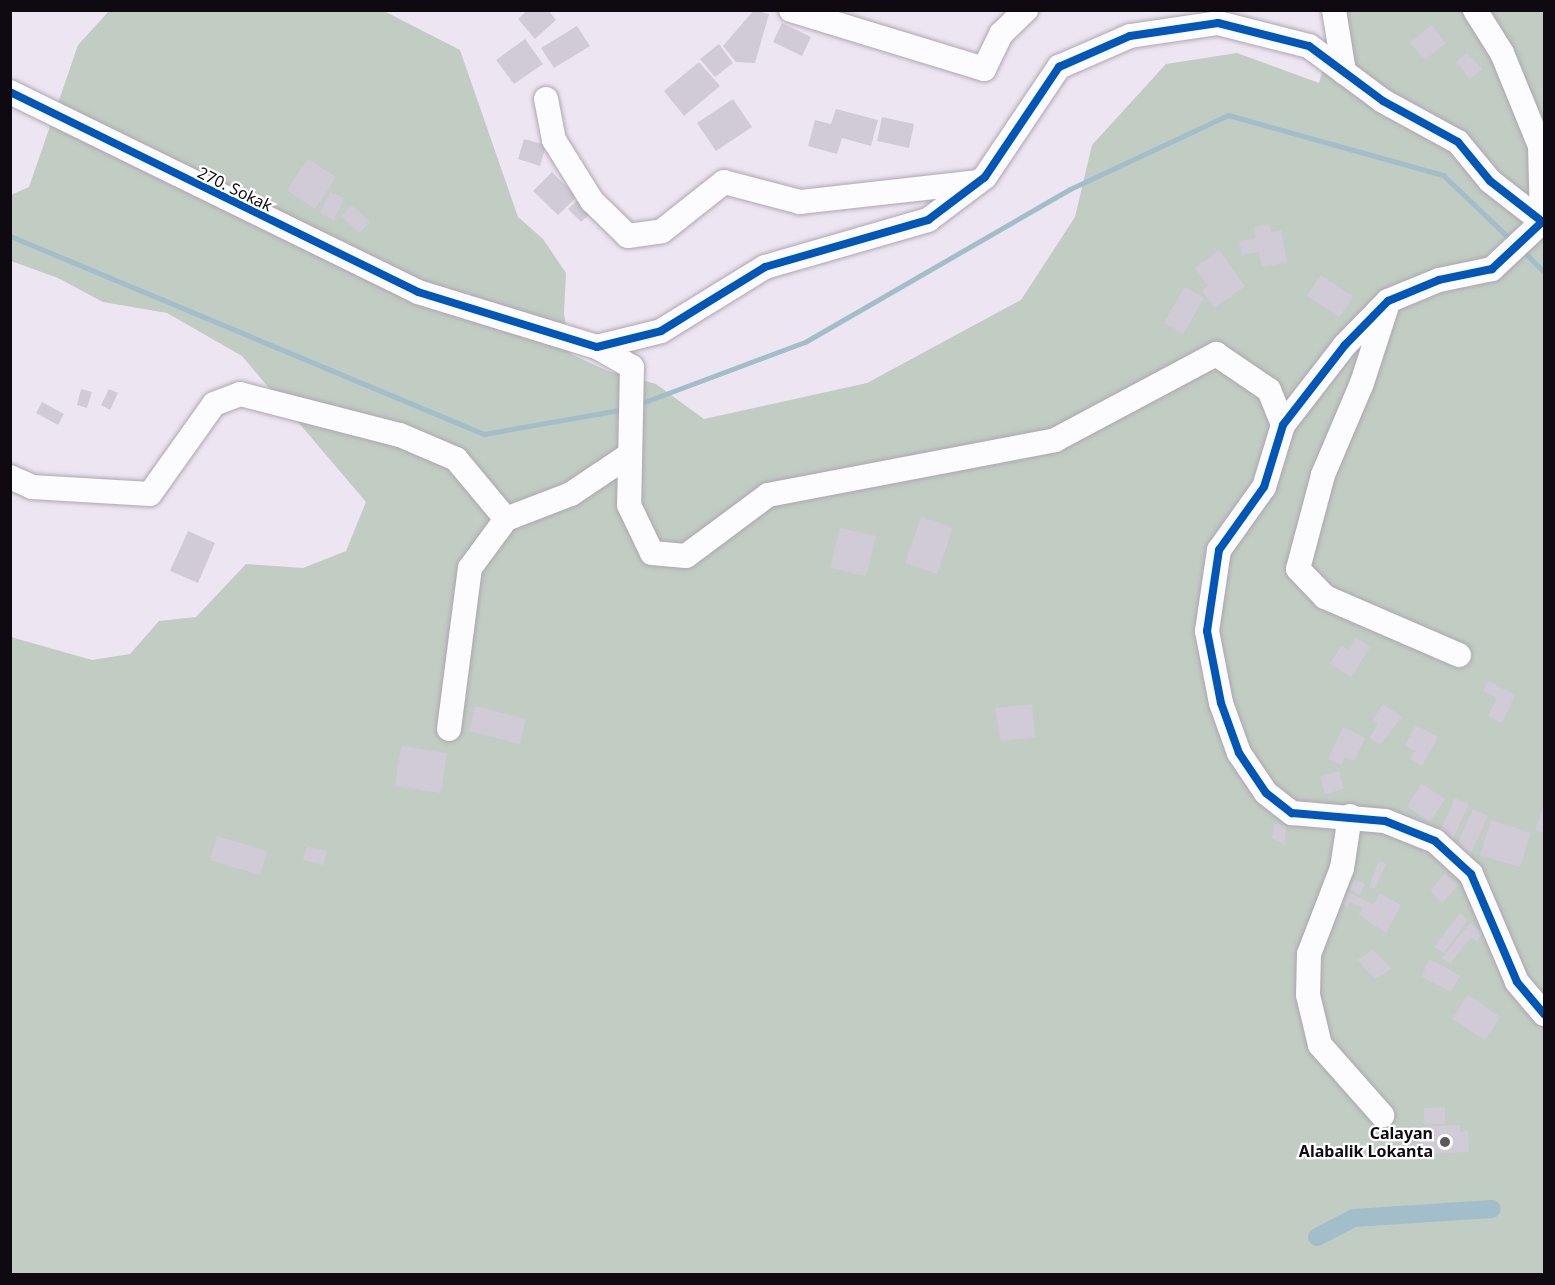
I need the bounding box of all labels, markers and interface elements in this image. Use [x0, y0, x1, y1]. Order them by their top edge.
street label: 270. Sokak [195, 163, 275, 215]
place label: Calayan Alabalik Lokanta [1299, 1123, 1433, 1161]
marker: Calayan Alabalik Lokanta [1438, 1135, 1452, 1149]

